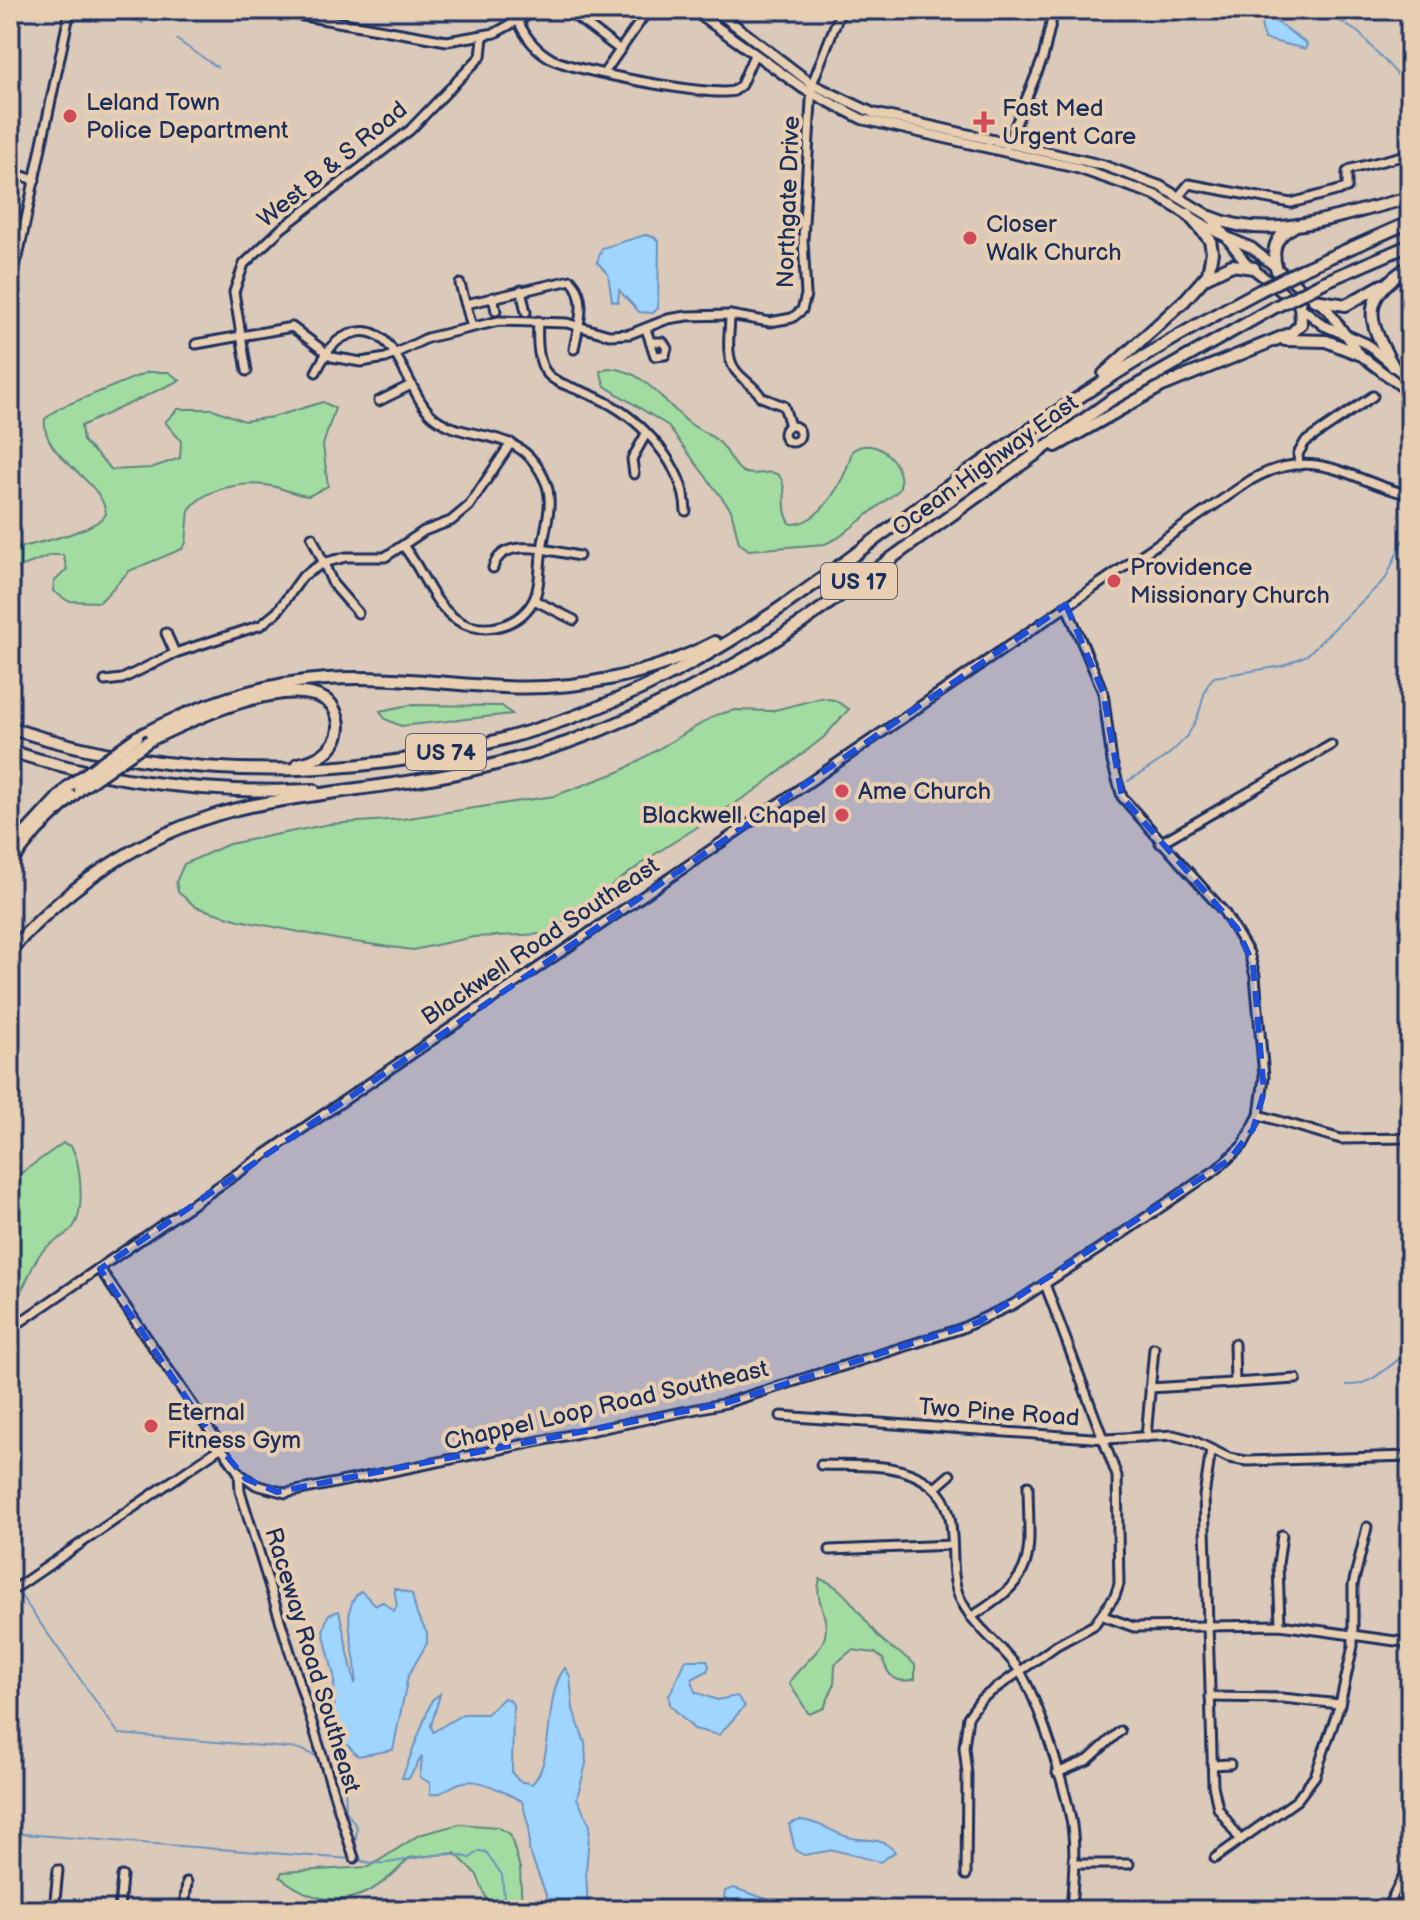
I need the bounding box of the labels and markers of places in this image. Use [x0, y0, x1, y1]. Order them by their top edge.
place label: Leland Town Police Department [86, 88, 289, 145]
place label: Fast Med Urgent Care [1002, 94, 1136, 151]
marker: Leland Town Police Department [61, 107, 79, 125]
marker: Fast Med Urgent Care [973, 111, 995, 133]
place label: Closer Walk Church [986, 210, 1122, 267]
marker: Closer Walk Church [961, 229, 979, 247]
place label: Providence Missionary Church [1130, 553, 1330, 610]
marker: Providence Missionary Church [1105, 572, 1123, 590]
place label: Ame Church [858, 777, 991, 806]
marker: Ame Church [833, 782, 851, 800]
place label: Blackwell Chapel [641, 801, 826, 830]
marker: Blackwell Chapel [833, 806, 851, 824]
place label: Eternal Fitness Gym [167, 1398, 301, 1455]
marker: Eternal Fitness Gym [142, 1417, 160, 1435]

